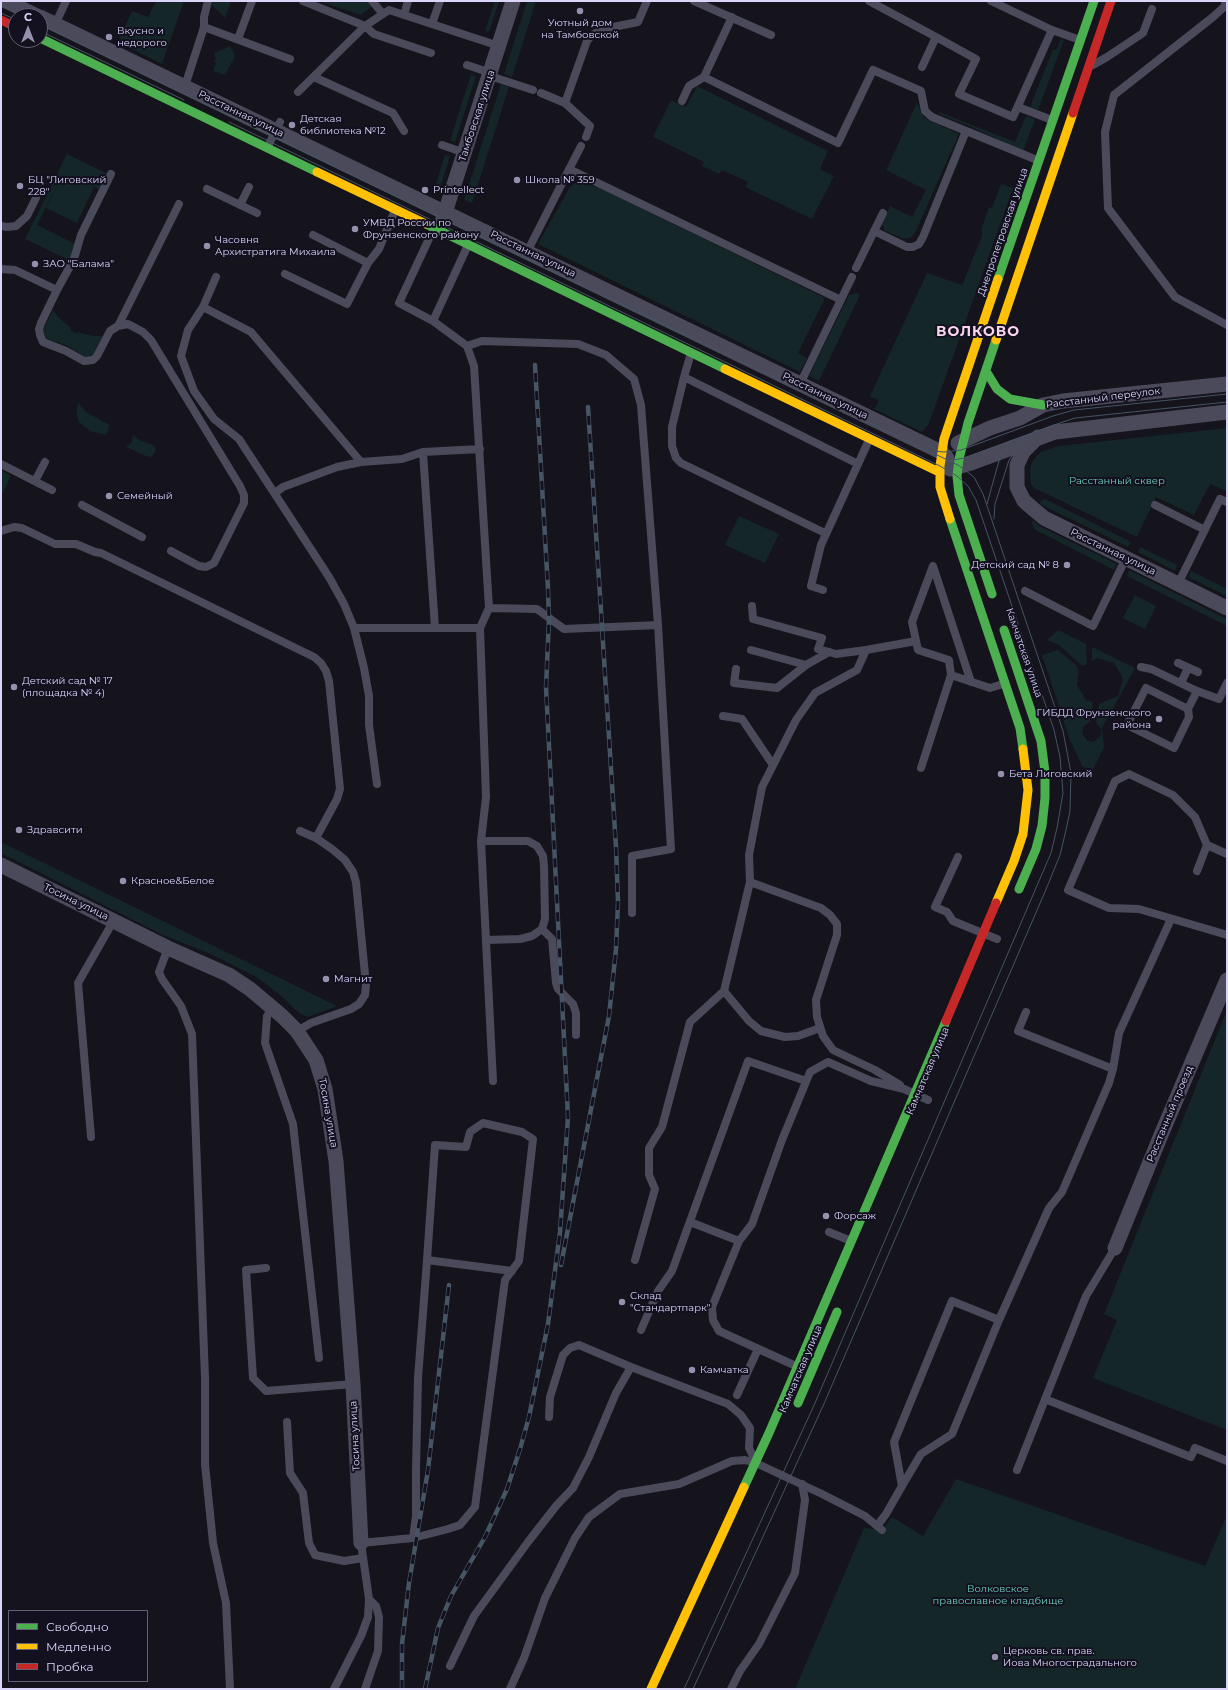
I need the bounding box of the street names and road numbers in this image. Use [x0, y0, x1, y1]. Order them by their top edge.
street label: Тамбовская улица [457, 69, 497, 163]
street label: Расстанная улица [196, 88, 286, 140]
street label: Днепропетровская улица [975, 166, 1031, 298]
street label: Расстанная улица [488, 228, 578, 280]
street label: Расстанная улица [780, 370, 870, 422]
street label: Расстанный переулок [1045, 385, 1161, 411]
street label: Расстанная улица [1068, 526, 1158, 578]
street label: Камчатская улица [1003, 607, 1045, 699]
street label: Тосина улица [42, 881, 110, 923]
street label: Камчатская улица [904, 1025, 952, 1117]
street label: Расстанный проезд [1144, 1064, 1196, 1164]
street label: Тосина улица [316, 1077, 340, 1149]
street label: Камчатская улица [777, 1323, 825, 1415]
street label: Тосина улица [347, 1400, 363, 1472]

